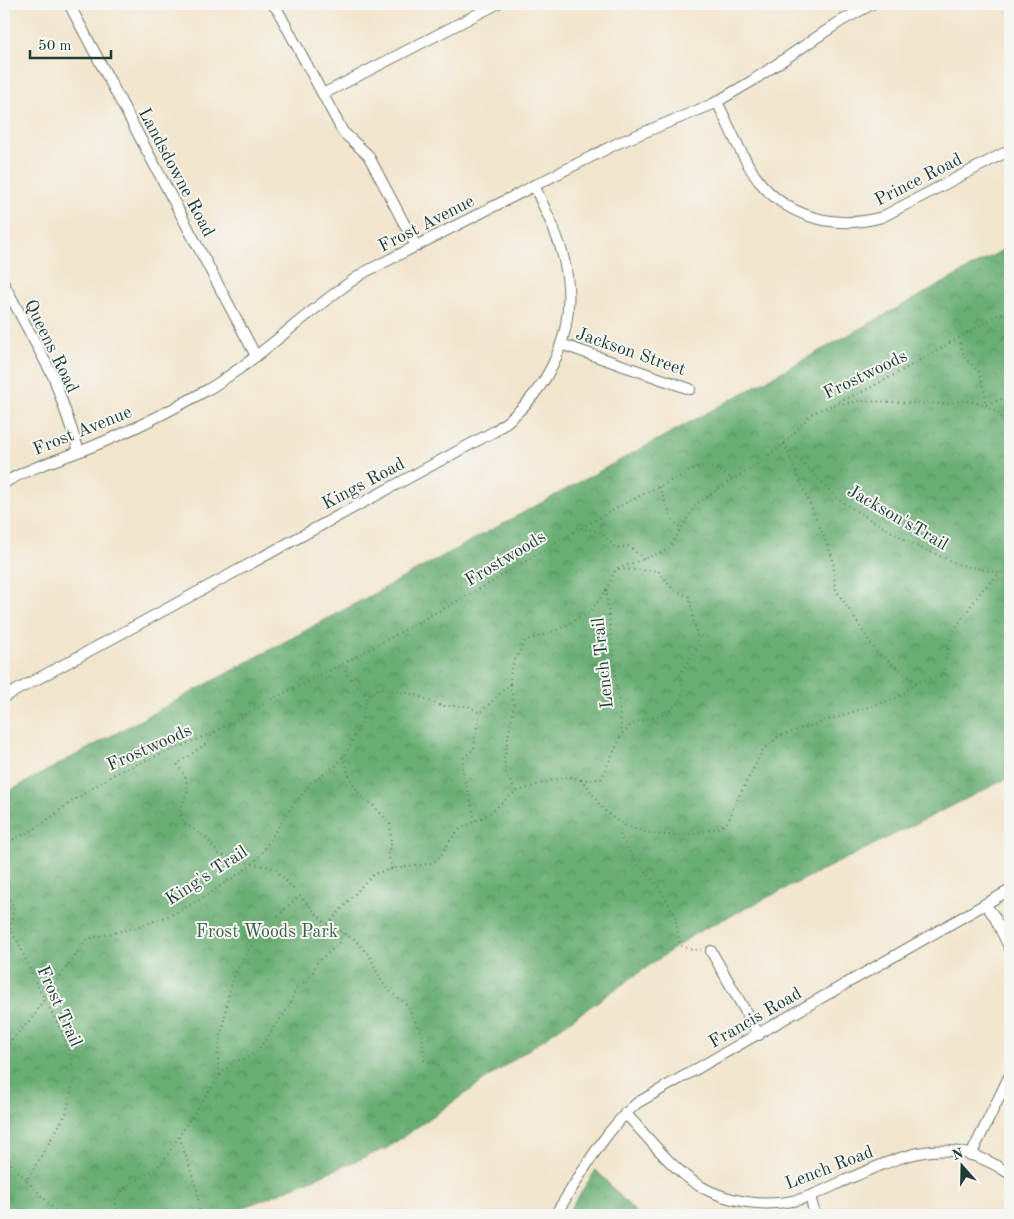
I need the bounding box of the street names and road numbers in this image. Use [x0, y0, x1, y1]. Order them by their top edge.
street label: Landsdowne Road [135, 105, 218, 240]
street label: Prince Road [872, 150, 965, 210]
street label: Frost Avenue [376, 192, 477, 256]
street label: Queens Road [21, 297, 81, 396]
street label: Jackson Street [573, 325, 688, 379]
street label: Frostwoods [821, 347, 910, 403]
street label: Frost Avenue [30, 403, 134, 459]
street label: Kings Road [319, 455, 408, 513]
street label: Jackson'sTrail [844, 482, 951, 554]
street label: Frostwoods [462, 528, 549, 590]
street label: Lench Trail [589, 616, 617, 709]
street label: Frostwoods [104, 721, 195, 775]
street label: King's Trail [162, 843, 251, 909]
street label: Frost Trail [33, 963, 85, 1050]
street label: Francis Road [706, 984, 805, 1052]
street label: Lench Road [783, 1143, 876, 1193]

